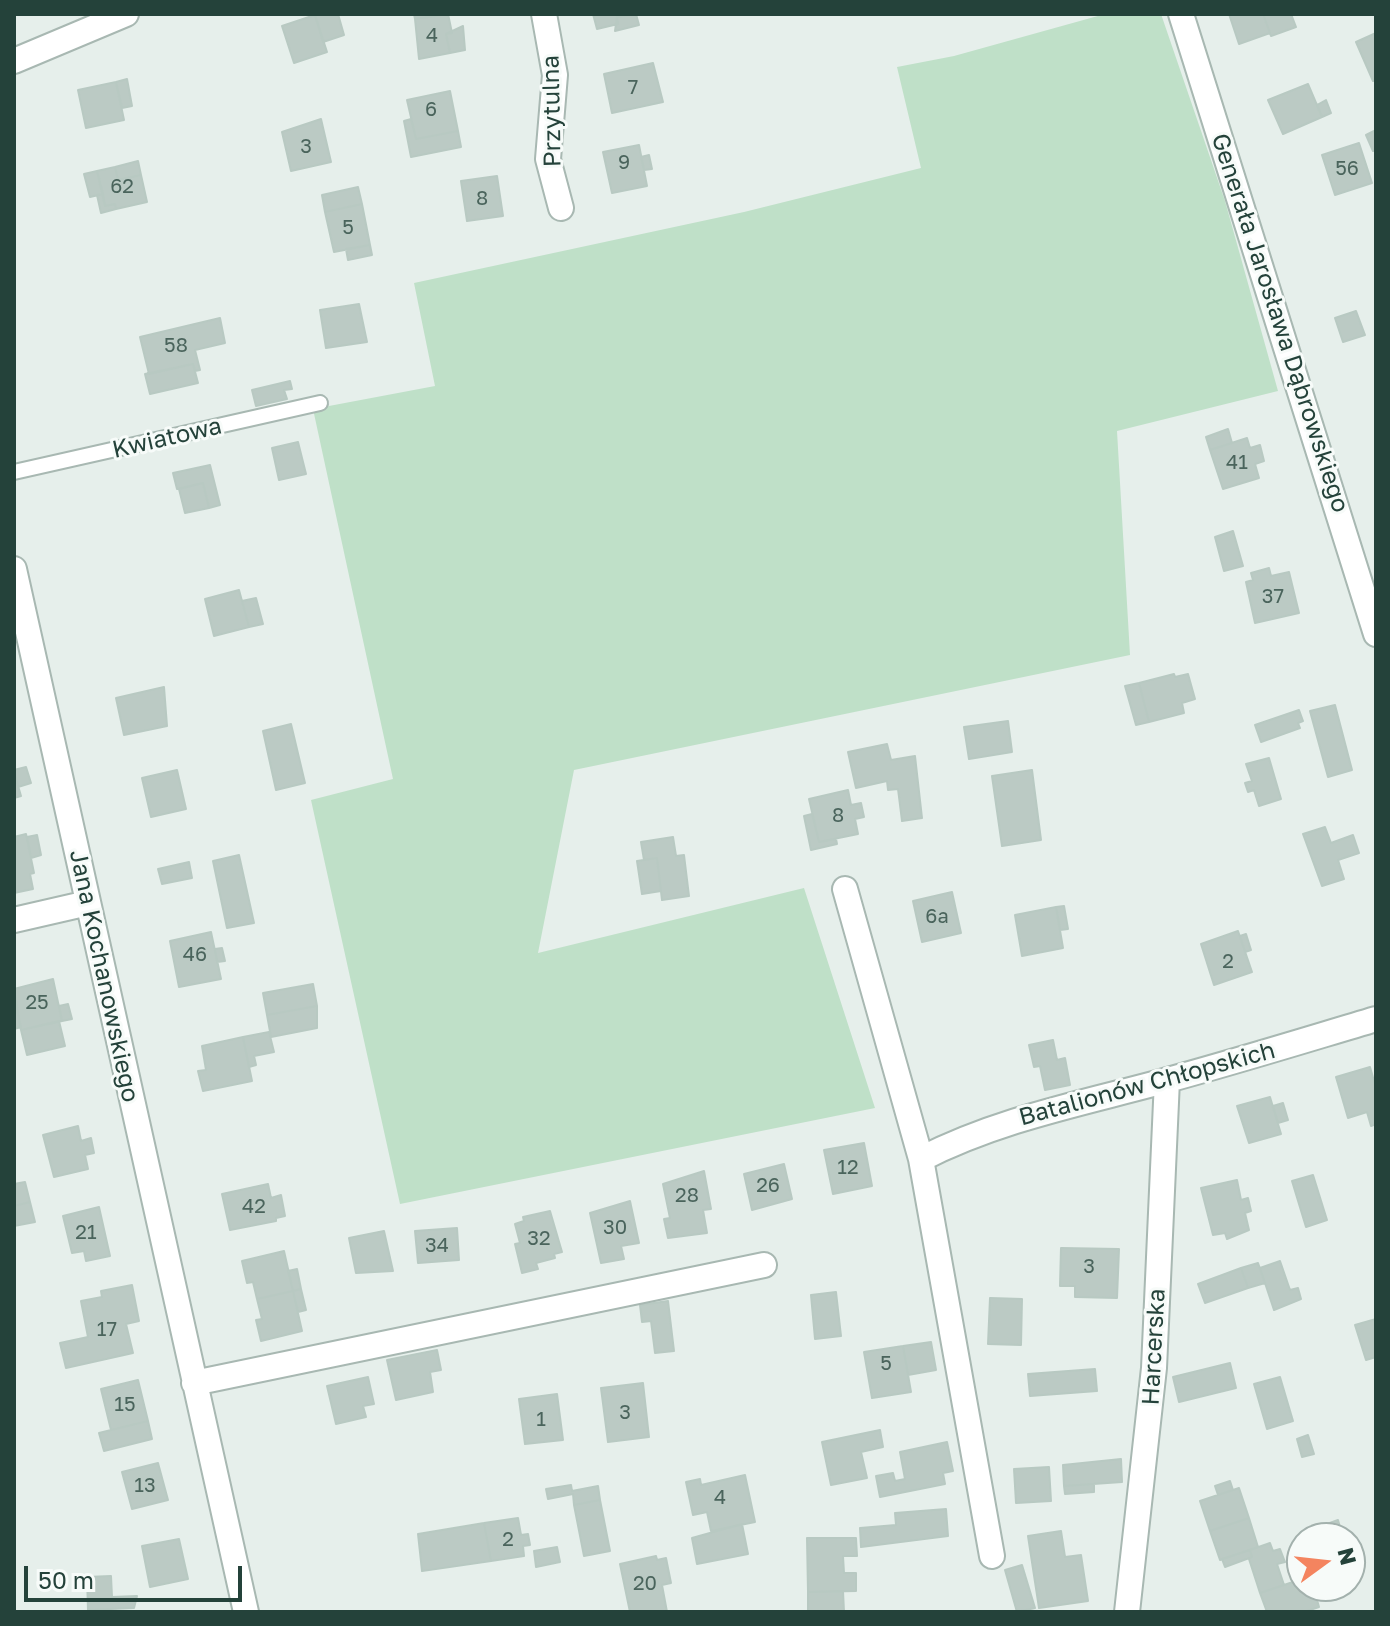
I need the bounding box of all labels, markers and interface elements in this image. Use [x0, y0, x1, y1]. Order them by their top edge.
house number: 4 [426, 24, 438, 48]
street label: Przytulna [537, 55, 567, 167]
house number: 7 [628, 76, 638, 100]
house number: 6 [425, 98, 437, 122]
street label: Generała Jarosława Dąbrowskiego [1205, 130, 1355, 516]
house number: 3 [300, 135, 312, 159]
house number: 9 [618, 151, 630, 175]
house number: 56 [1335, 157, 1359, 181]
house number: 62 [110, 175, 134, 199]
house number: 8 [476, 187, 488, 211]
house number: 5 [342, 216, 354, 240]
house number: 58 [164, 334, 188, 358]
street label: Kwiatowa [110, 411, 224, 465]
house number: 41 [1226, 451, 1248, 475]
house number: 37 [1262, 585, 1284, 609]
house number: 8 [832, 804, 844, 828]
street label: Jana Kochanowskiego [63, 847, 145, 1105]
house number: 6a [925, 905, 949, 929]
house number: 46 [183, 943, 207, 967]
house number: 2 [1222, 950, 1234, 974]
house number: 25 [25, 991, 49, 1015]
street label: Batalionów Chłopskich [1016, 1036, 1278, 1132]
house number: 12 [837, 1156, 859, 1180]
house number: 26 [756, 1174, 780, 1198]
house number: 28 [675, 1184, 699, 1208]
house number: 42 [242, 1195, 266, 1219]
house number: 30 [603, 1216, 627, 1240]
house number: 21 [75, 1221, 97, 1245]
house number: 32 [527, 1227, 551, 1251]
house number: 34 [425, 1234, 449, 1258]
house number: 3 [1083, 1255, 1095, 1279]
street label: Harcerska [1137, 1288, 1171, 1406]
house number: 17 [97, 1318, 117, 1342]
house number: 5 [880, 1352, 892, 1376]
house number: 15 [114, 1393, 136, 1417]
house number: 3 [619, 1401, 631, 1425]
house number: 1 [536, 1408, 546, 1432]
house number: 13 [134, 1474, 156, 1498]
house number: 4 [714, 1486, 726, 1510]
north arrow [1286, 1522, 1366, 1602]
house number: 2 [502, 1528, 514, 1552]
text: N [1333, 1545, 1363, 1568]
scale bar [28, 1550, 246, 1600]
text: 50 m [38, 1565, 94, 1594]
house number: 20 [633, 1572, 657, 1596]

